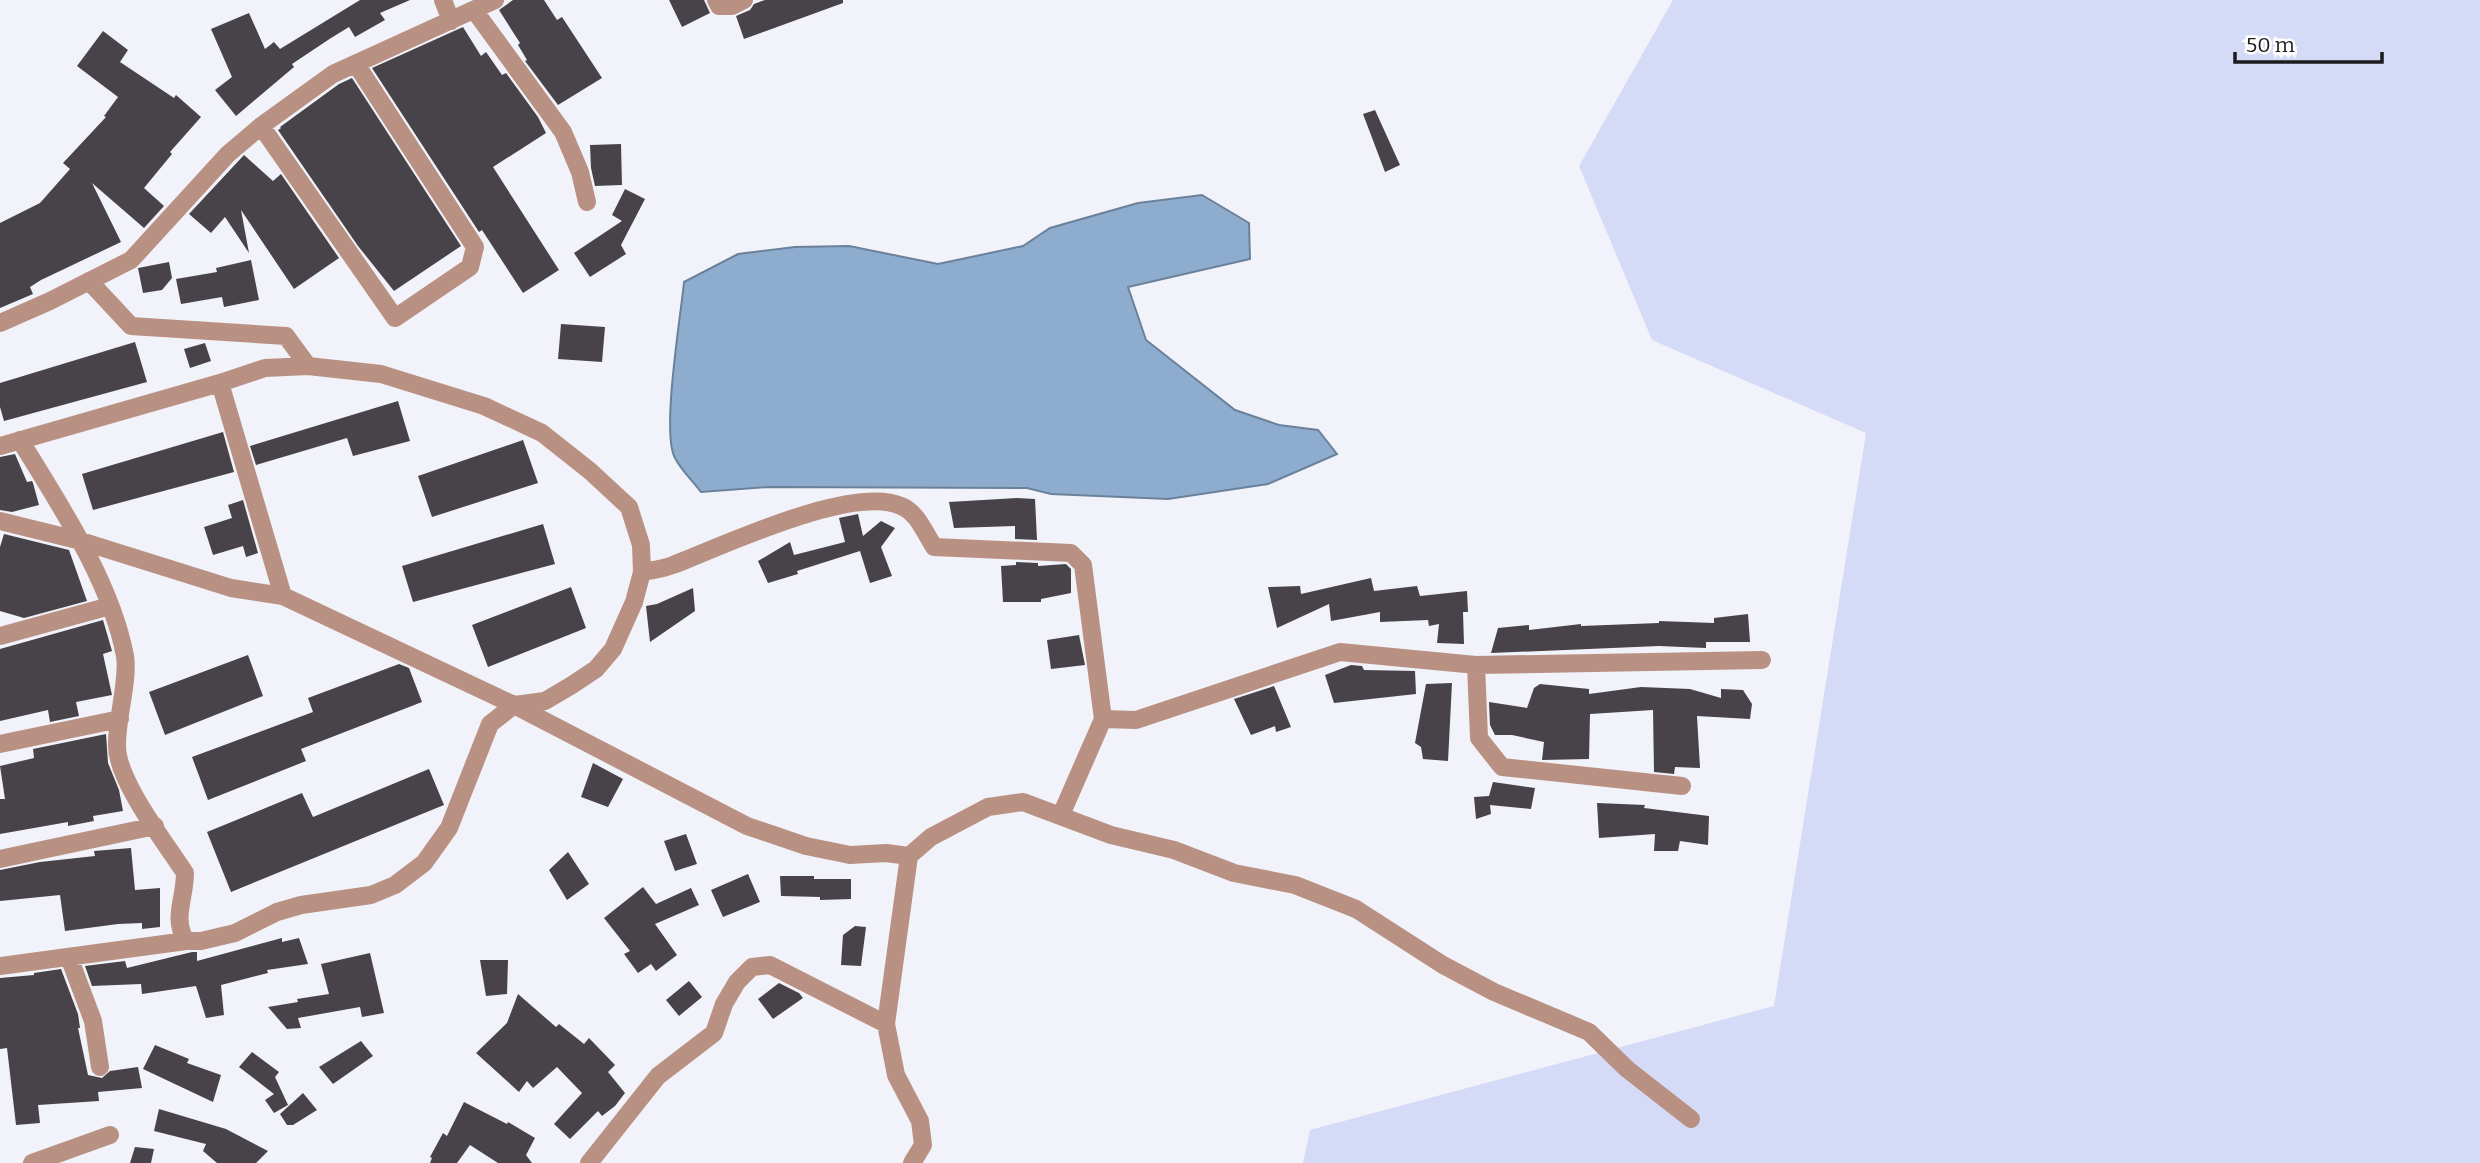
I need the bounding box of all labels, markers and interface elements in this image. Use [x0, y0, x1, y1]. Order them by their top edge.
scale bar [2235, 21, 2382, 65]
text: 50 m [2246, 32, 2295, 58]

